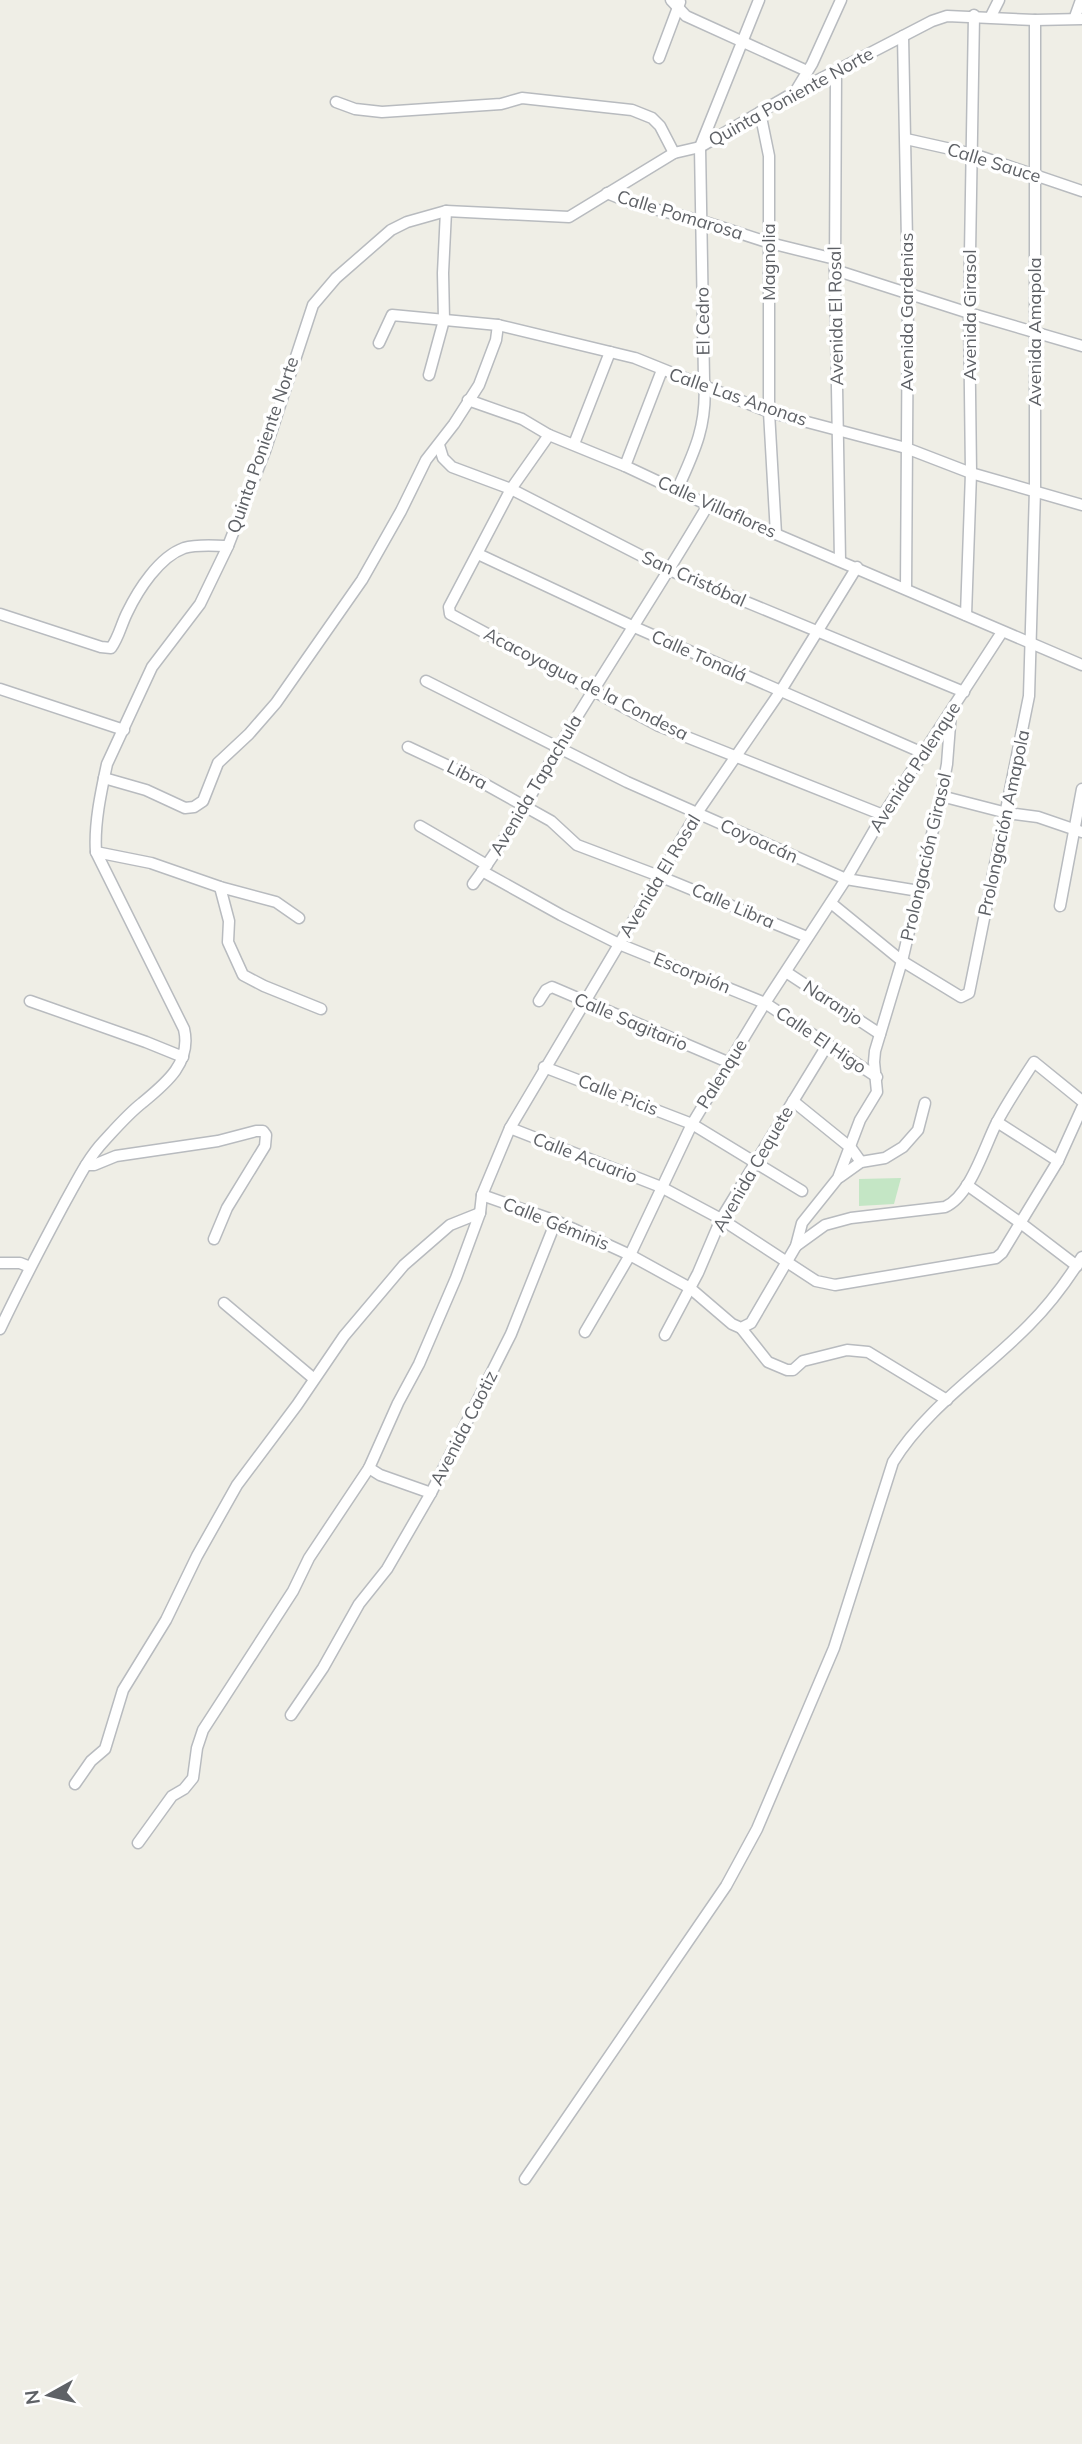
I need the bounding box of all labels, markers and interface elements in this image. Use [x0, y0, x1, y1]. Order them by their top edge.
street label: Quinta Poniente Norte [704, 42, 877, 151]
street label: Calle Sauce [945, 137, 1044, 188]
street label: Calle Pomarosa [614, 184, 746, 245]
street label: Magnolia [757, 223, 780, 301]
street label: Avenida Gardenias [895, 233, 918, 391]
street label: Avenida El Rosal [823, 246, 848, 386]
street label: Avenida Girasol [958, 249, 981, 381]
street label: Avenida Amapola [1023, 257, 1046, 407]
street label: El Cedro [690, 287, 715, 355]
street label: Quinta Poniente Norte [222, 354, 304, 536]
street label: Calle Las Anonas [666, 362, 810, 431]
street label: Calle Villaflores [654, 470, 780, 543]
street label: San Cristóbal [639, 545, 750, 612]
street label: Acacoyagua de la Condesa [480, 622, 692, 745]
street label: Calle Tonalá [648, 624, 751, 687]
street label: Avenida Palenque [864, 697, 965, 836]
street label: Avenida Tapachula [485, 710, 587, 859]
street label: Prolongación Amapola [973, 728, 1034, 918]
street label: Libra [443, 755, 491, 794]
street label: Prolongación Girasol [895, 771, 956, 943]
street label: Avenida El Rosal [614, 810, 705, 941]
street label: Coyoacán [717, 813, 802, 868]
street label: Calle Libra [688, 878, 778, 933]
street label: Escorpión [650, 947, 734, 998]
street label: Naranjo [799, 975, 867, 1030]
street label: Calle Sagitario [571, 987, 691, 1056]
street label: Calle El Higo [771, 1001, 871, 1078]
street label: Palenque [691, 1035, 752, 1113]
street label: Calle Picis [575, 1069, 662, 1120]
street label: Avenida Cequete [707, 1102, 798, 1236]
street label: Calle Acuario [530, 1127, 641, 1188]
street label: Calle Géminis [500, 1192, 613, 1255]
street label: Avenida Caotiz [425, 1366, 502, 1489]
north arrow [14, 2360, 84, 2430]
text: N [19, 2389, 45, 2406]

